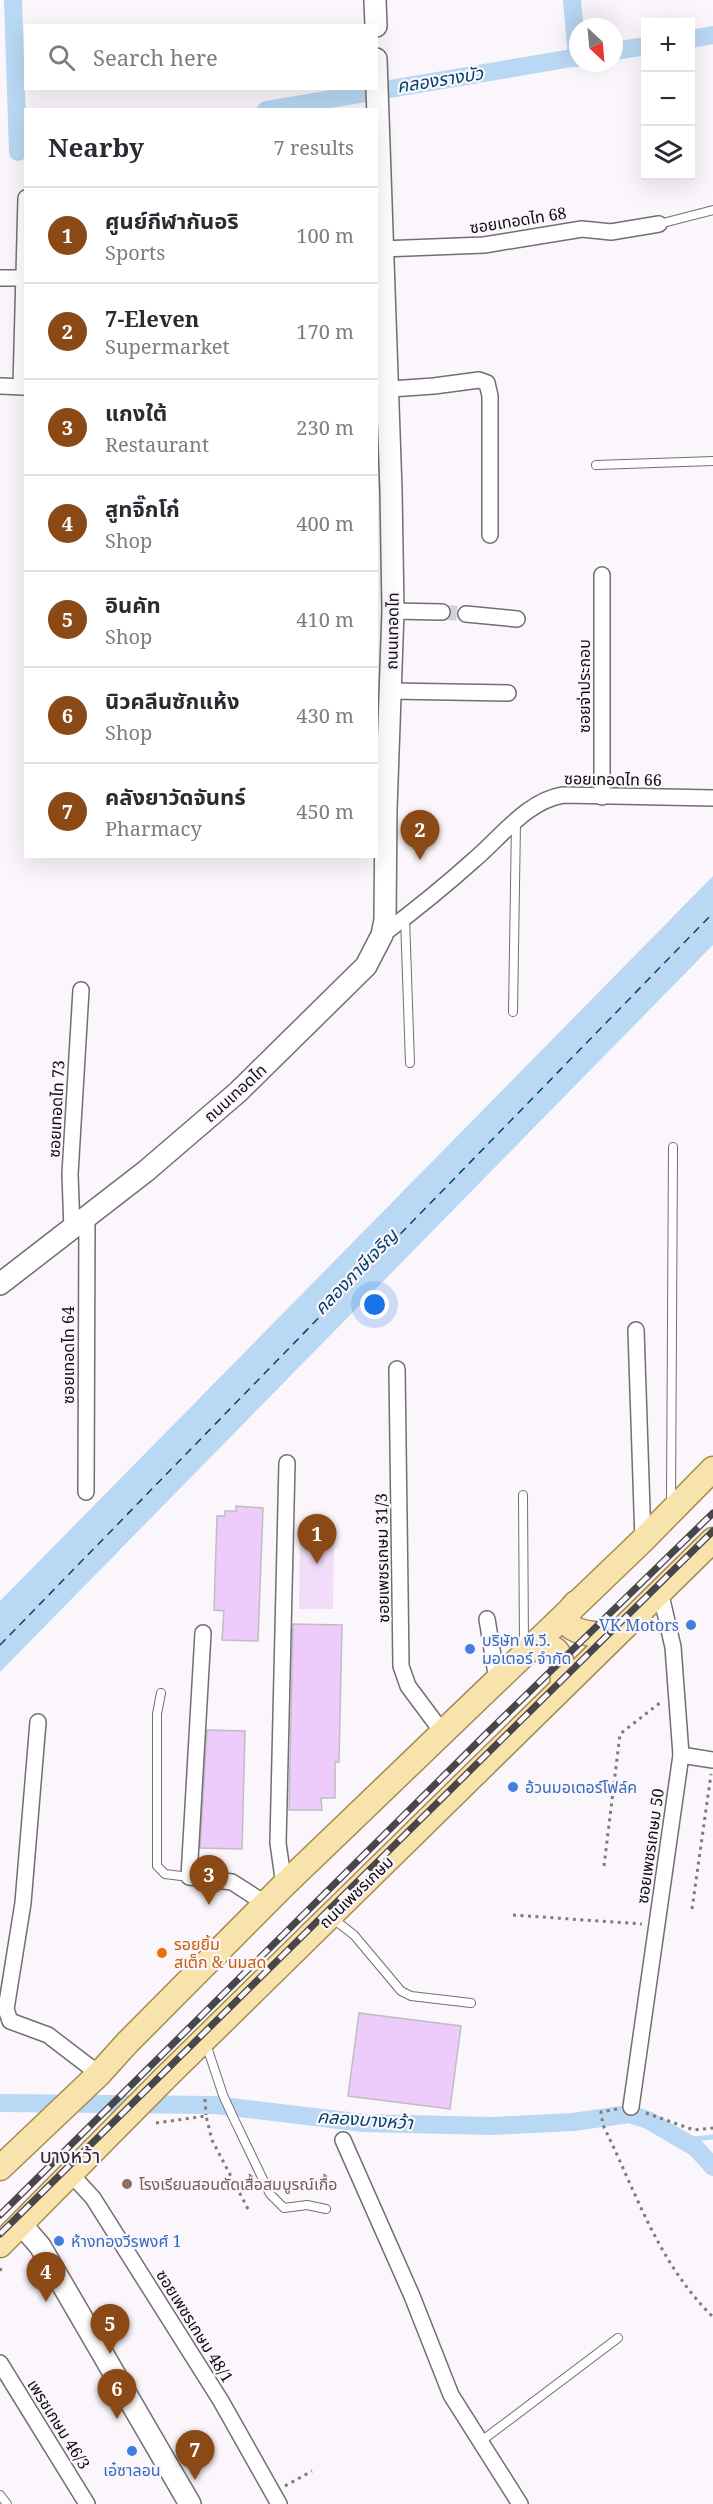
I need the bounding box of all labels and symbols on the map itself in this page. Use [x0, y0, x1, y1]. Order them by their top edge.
north arrow [569, 18, 623, 72]
water label: คลองรางบัว [395, 60, 486, 98]
street label: ซอยเทอดไท 68 [468, 201, 568, 239]
street label: ถนนเทอดไท [380, 592, 404, 670]
street label: ซอยจ่าประกอบ [573, 639, 595, 733]
street label: ซอยเทอดไท 66 [564, 767, 662, 791]
pin: 2 [400, 810, 440, 860]
street label: ถนนเทอดไท [199, 1059, 271, 1127]
street label: ซอยเทอดไท 73 [42, 1060, 70, 1158]
water label: คลองภาษีเจริญ [308, 1222, 403, 1319]
your location [360, 1290, 389, 1319]
street label: ซอยเทอดไท 64 [57, 1306, 79, 1404]
street label: ซอยเพชรเกษม 31/3 [370, 1493, 394, 1623]
pin: 1 [298, 1514, 336, 1564]
place label: VK Motors [599, 1614, 679, 1636]
marker: VK Motors [684, 1618, 698, 1632]
place label: บริษัท พี.วี. มอเตอร์ จำกัด [482, 1629, 571, 1669]
marker: บริษัท พี.วี. มอเตอร์ จำกัด [463, 1642, 477, 1656]
place label: อ้วนมอเตอร์โฟล์ค [525, 1776, 637, 1798]
marker: อ้วนมอเตอร์โฟล์ค [506, 1780, 520, 1794]
street label: ซอยเพชรเกษม 50 [631, 1787, 669, 1905]
street label: ถนนเพชรเกษม [314, 1851, 398, 1933]
pin: 3 [190, 1856, 228, 1905]
place label: รอยยิ้ม สเต็ก & นมสด [174, 1933, 266, 1973]
marker: รอยยิ้ม สเต็ก & นมสด [155, 1946, 169, 1960]
water label: คลองบางหว้า [316, 2104, 414, 2134]
district label: บางหว้า [40, 2142, 100, 2169]
place label: โรงเรียนสอนตัดเสื้อสมบูรณ์เกื้อ [139, 2173, 337, 2195]
marker: โรงเรียนสอนตัดเสื้อสมบูรณ์เกื้อ [120, 2177, 134, 2191]
place label: ห้างทองวีรพงศ์ 1 [71, 2230, 182, 2252]
marker: ห้างทองวีรพงศ์ 1 [52, 2234, 66, 2248]
pin: 4 [26, 2252, 66, 2302]
street label: ซอยเพชรเกษม 48/1 [151, 2265, 239, 2387]
pin: 5 [90, 2304, 130, 2354]
pin: 6 [98, 2370, 136, 2419]
street label: เพรชเกษม 46/3 [23, 2375, 95, 2473]
pin: 7 [176, 2430, 214, 2480]
marker: เอ๋ซาลอน [125, 2444, 139, 2458]
place label: เอ๋ซาลอน [103, 2459, 161, 2481]

